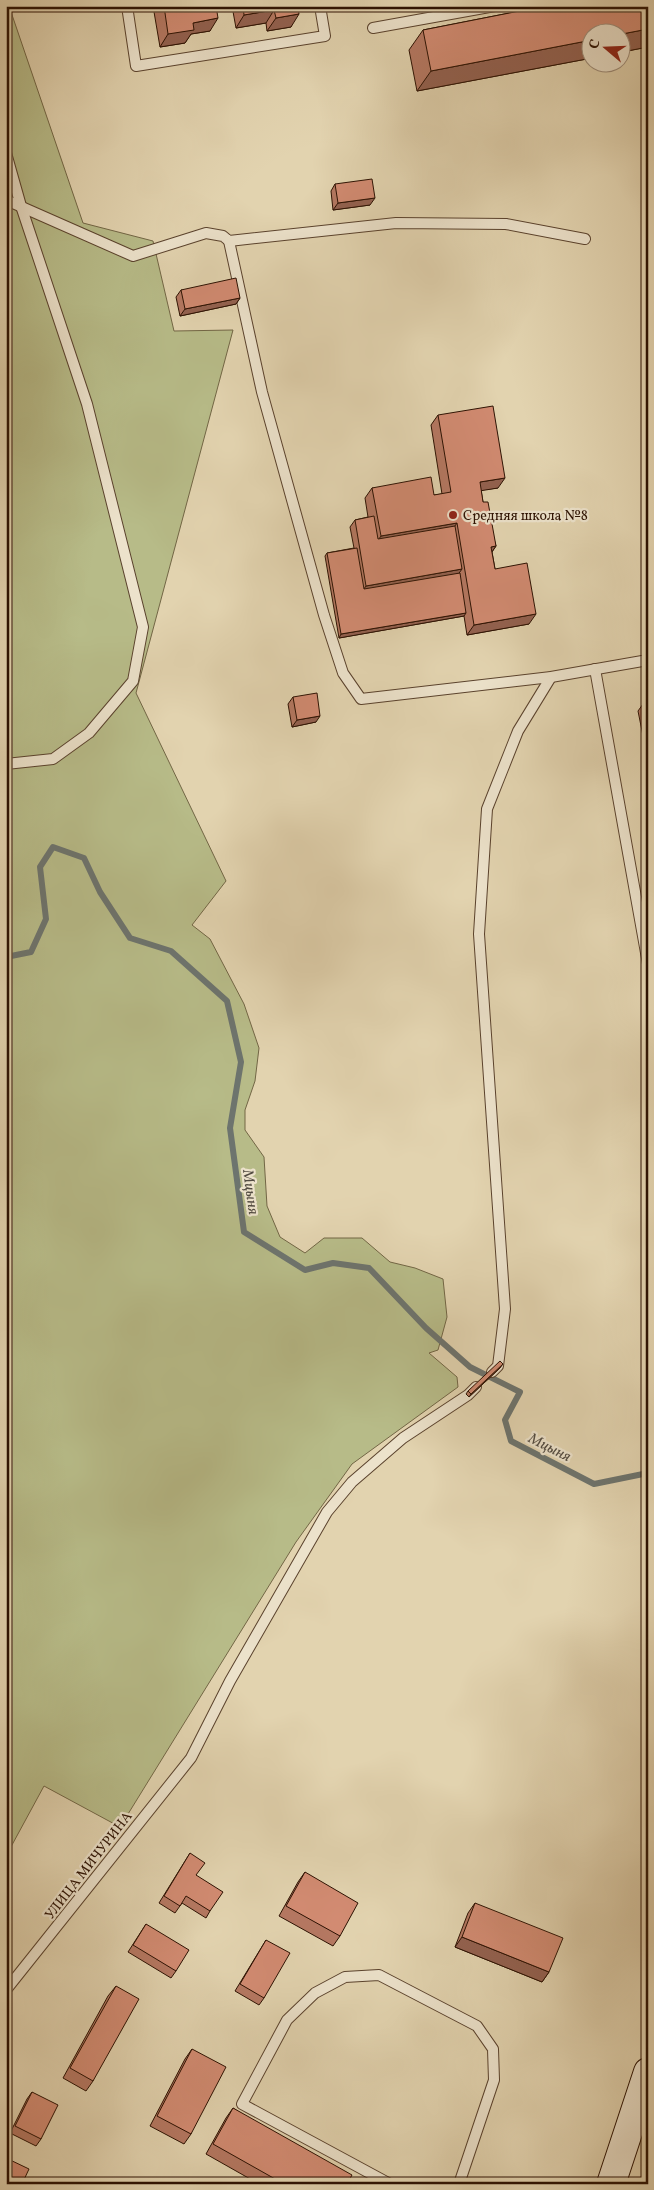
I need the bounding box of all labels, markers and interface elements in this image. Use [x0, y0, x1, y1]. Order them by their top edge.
north arrow [582, 22, 632, 72]
text: С [585, 37, 606, 52]
place label: Средняя школа №8 [463, 507, 588, 526]
marker: Средняя школа №8 [447, 509, 459, 521]
water label: Мцыня [236, 1167, 263, 1216]
water label: Мцыня [524, 1428, 574, 1468]
street label: УЛИЦА МИЧУРИНА [41, 1808, 137, 1924]

